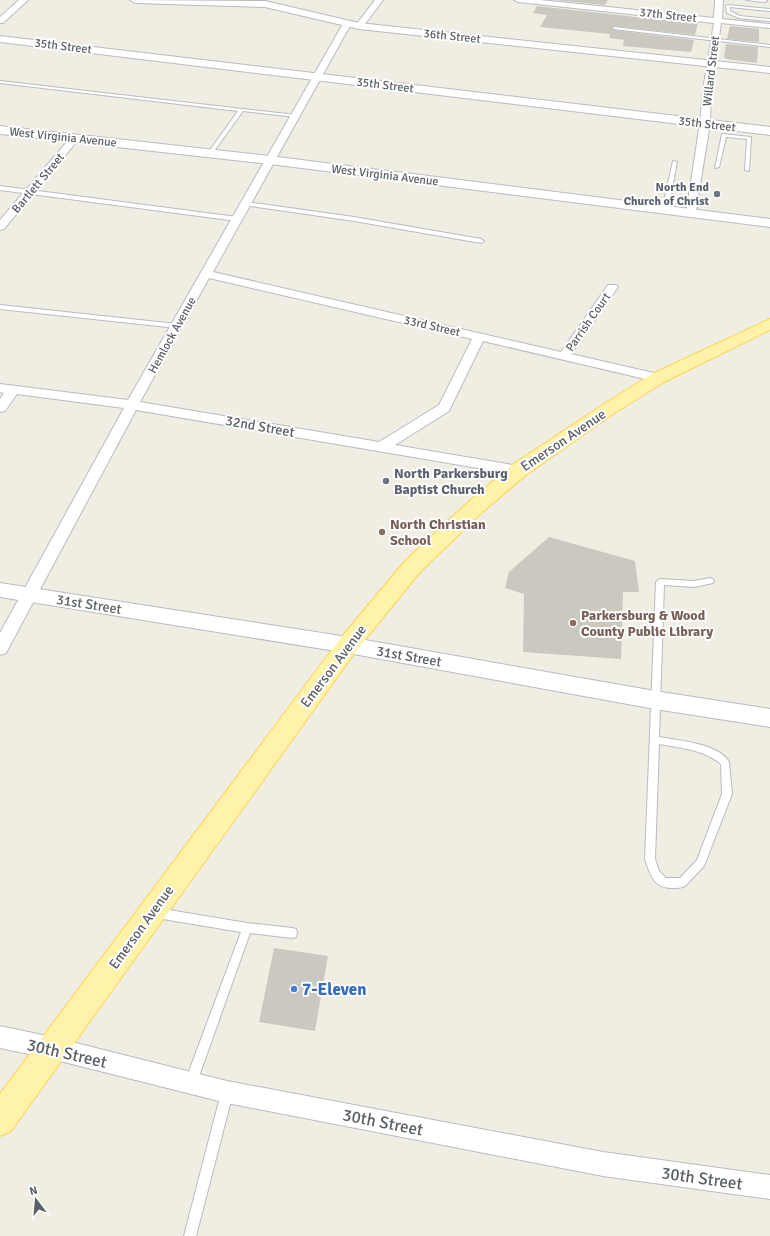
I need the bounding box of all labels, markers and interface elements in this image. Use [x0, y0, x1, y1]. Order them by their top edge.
street label: 37th Street [639, 5, 697, 26]
street label: 36th Street [423, 26, 481, 47]
street label: Willard Street [700, 35, 723, 107]
street label: 35th Street [33, 36, 92, 57]
street label: 35th Street [355, 75, 414, 96]
street label: 35th Street [677, 114, 736, 135]
street label: West Virginia Avenue [9, 124, 117, 151]
street label: Bartlett Street [9, 150, 68, 216]
street label: West Virginia Avenue [330, 161, 439, 190]
place label: North End Church of Christ [624, 180, 710, 209]
marker: North End Church of Christ [712, 189, 722, 199]
street label: Parrish Court [563, 290, 614, 355]
street label: Hemlock Avenue [145, 294, 200, 376]
street label: 33rd Street [402, 313, 462, 340]
street label: Emerson Avenue [517, 406, 609, 475]
street label: 32nd Street [224, 412, 296, 441]
place label: North Parkersburg Baptist Church [394, 465, 508, 498]
marker: North Parkersburg Baptist Church [381, 476, 391, 486]
place label: North Christian School [390, 516, 486, 549]
marker: North Christian School [377, 527, 387, 537]
street label: 31st Street [55, 591, 123, 618]
place label: Parkersburg & Wood County Public Library [581, 607, 713, 640]
marker: Parkersburg & Wood County Public Library [568, 618, 578, 628]
street label: Emerson Avenue [297, 622, 370, 711]
street label: 31st Street [375, 642, 443, 671]
street label: Emerson Avenue [105, 882, 177, 972]
place label: 7-Eleven [302, 979, 367, 1000]
marker: 7-Eleven [289, 984, 299, 994]
street label: 30th Street [25, 1034, 109, 1073]
street label: 30th Street [341, 1104, 425, 1141]
street label: 30th Street [660, 1162, 744, 1195]
north arrow [16, 1180, 56, 1220]
text: N [28, 1184, 39, 1198]

